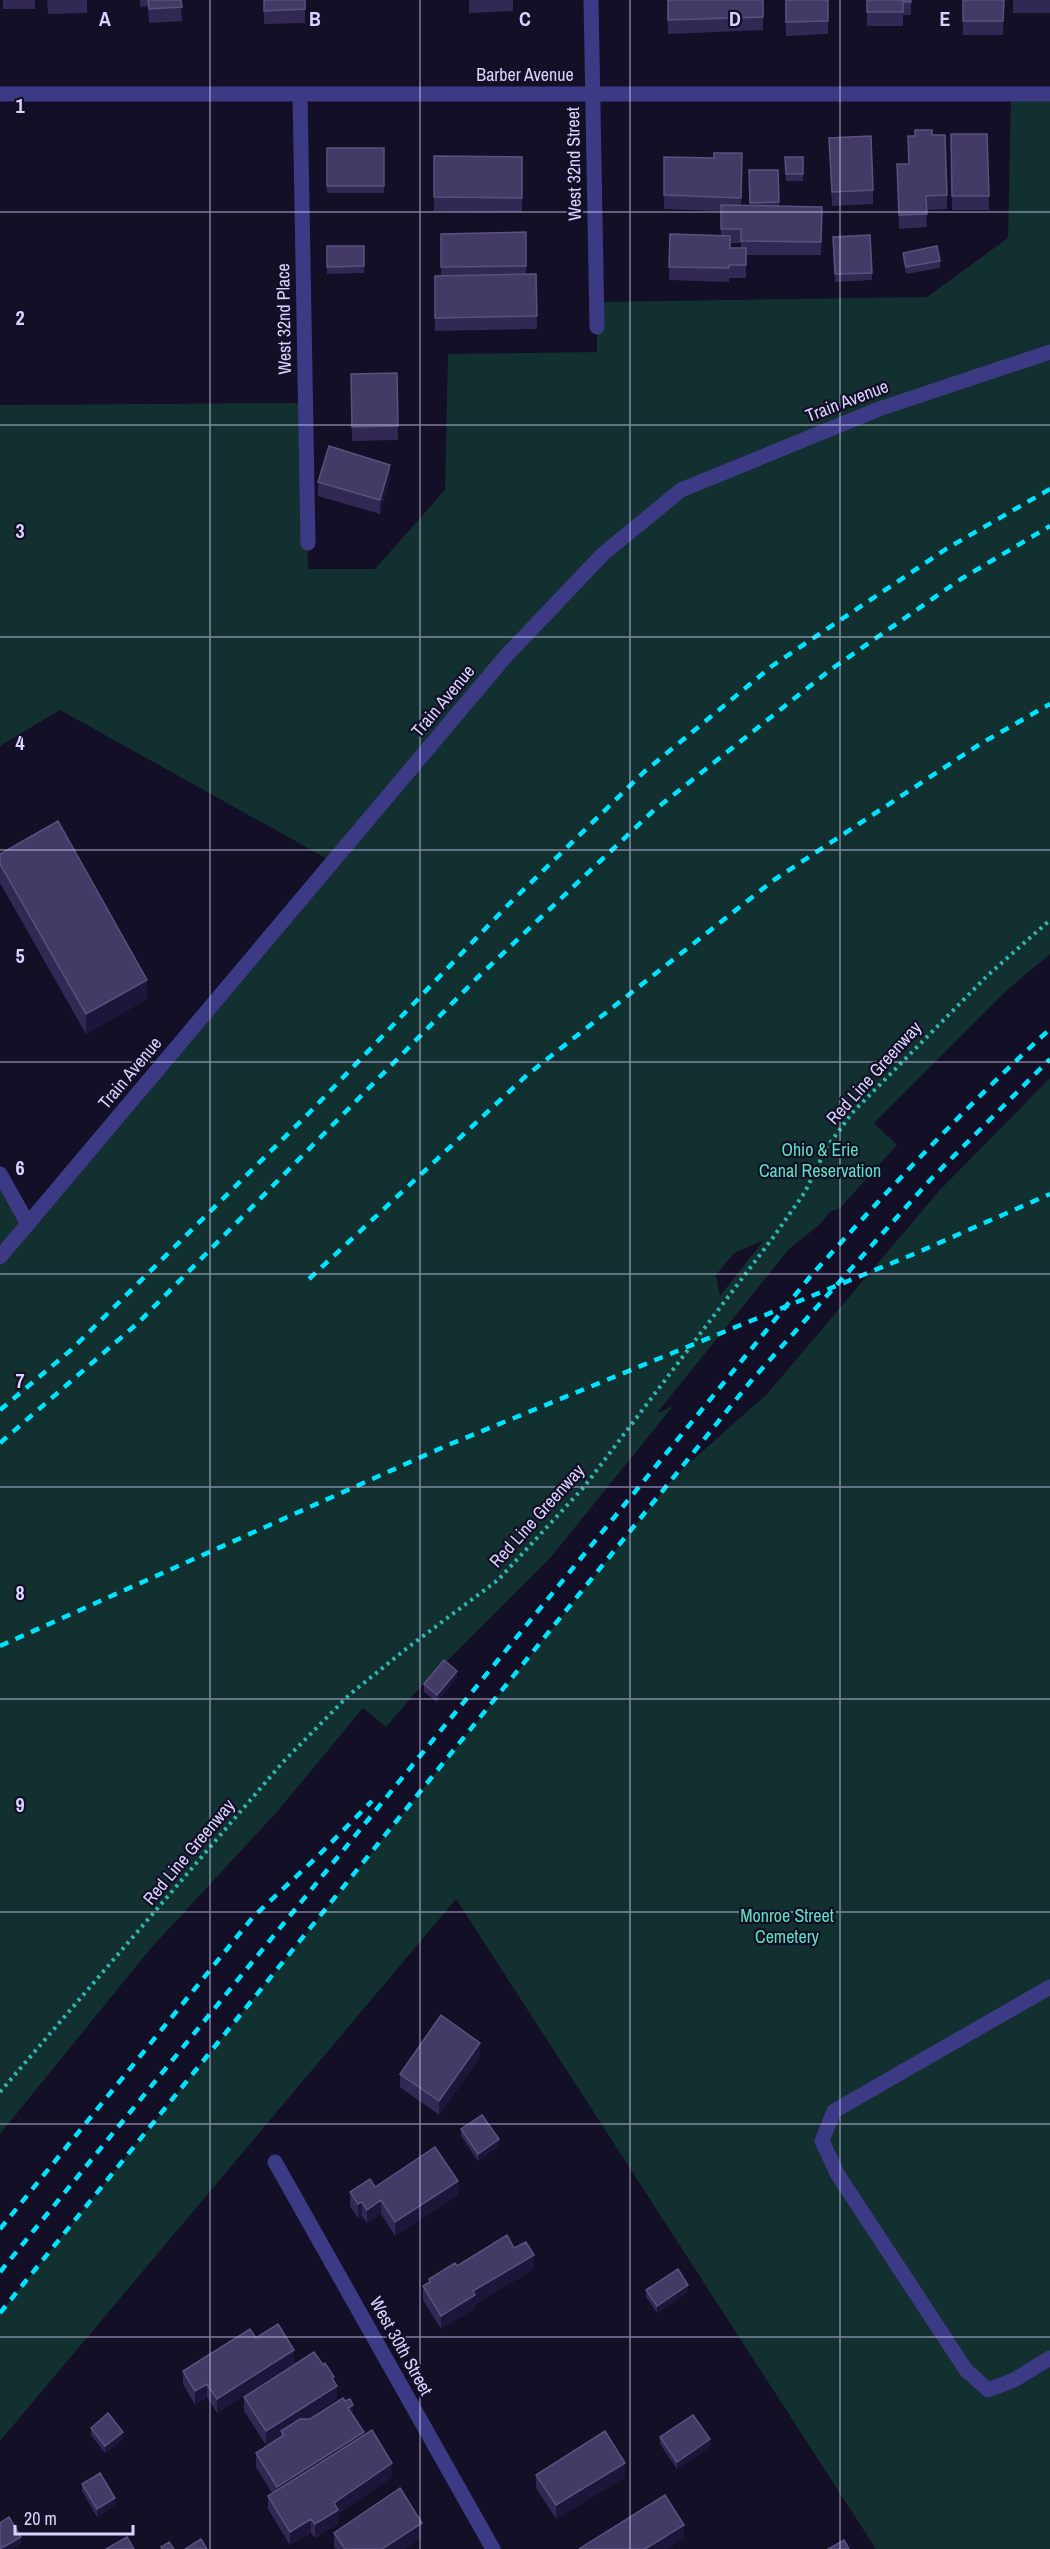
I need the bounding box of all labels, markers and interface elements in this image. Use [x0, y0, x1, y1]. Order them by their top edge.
text: A [99, 5, 111, 32]
text: B [309, 5, 321, 32]
text: C [519, 5, 531, 32]
text: D [729, 5, 741, 32]
text: E [940, 5, 951, 32]
street label: Barber Avenue [476, 62, 574, 87]
text: 1 [15, 92, 25, 119]
street label: West 32nd Street [560, 107, 587, 221]
street label: West 32nd Place [270, 263, 297, 375]
text: 2 [15, 304, 25, 331]
street label: Train Avenue [802, 373, 892, 428]
text: 3 [15, 517, 25, 544]
street label: Train Avenue [405, 659, 480, 742]
text: 4 [15, 729, 25, 756]
text: 5 [15, 942, 25, 969]
street label: Red Line Greenway [820, 1015, 927, 1130]
street label: Train Avenue [92, 1031, 167, 1114]
park label: Ohio & Erie Canal Reservation [759, 1137, 881, 1183]
text: 6 [15, 1154, 25, 1181]
text: 7 [15, 1367, 25, 1394]
street label: Red Line Greenway [483, 1458, 590, 1573]
text: 8 [15, 1579, 25, 1606]
text: 9 [15, 1791, 25, 1818]
street label: Red Line Greenway [137, 1793, 241, 1910]
park label: Monroe Street Cemetery [740, 1903, 834, 1949]
street label: West 30th Street [364, 2292, 439, 2400]
scale bar [15, 2498, 134, 2536]
text: 20 m [24, 2506, 57, 2531]

